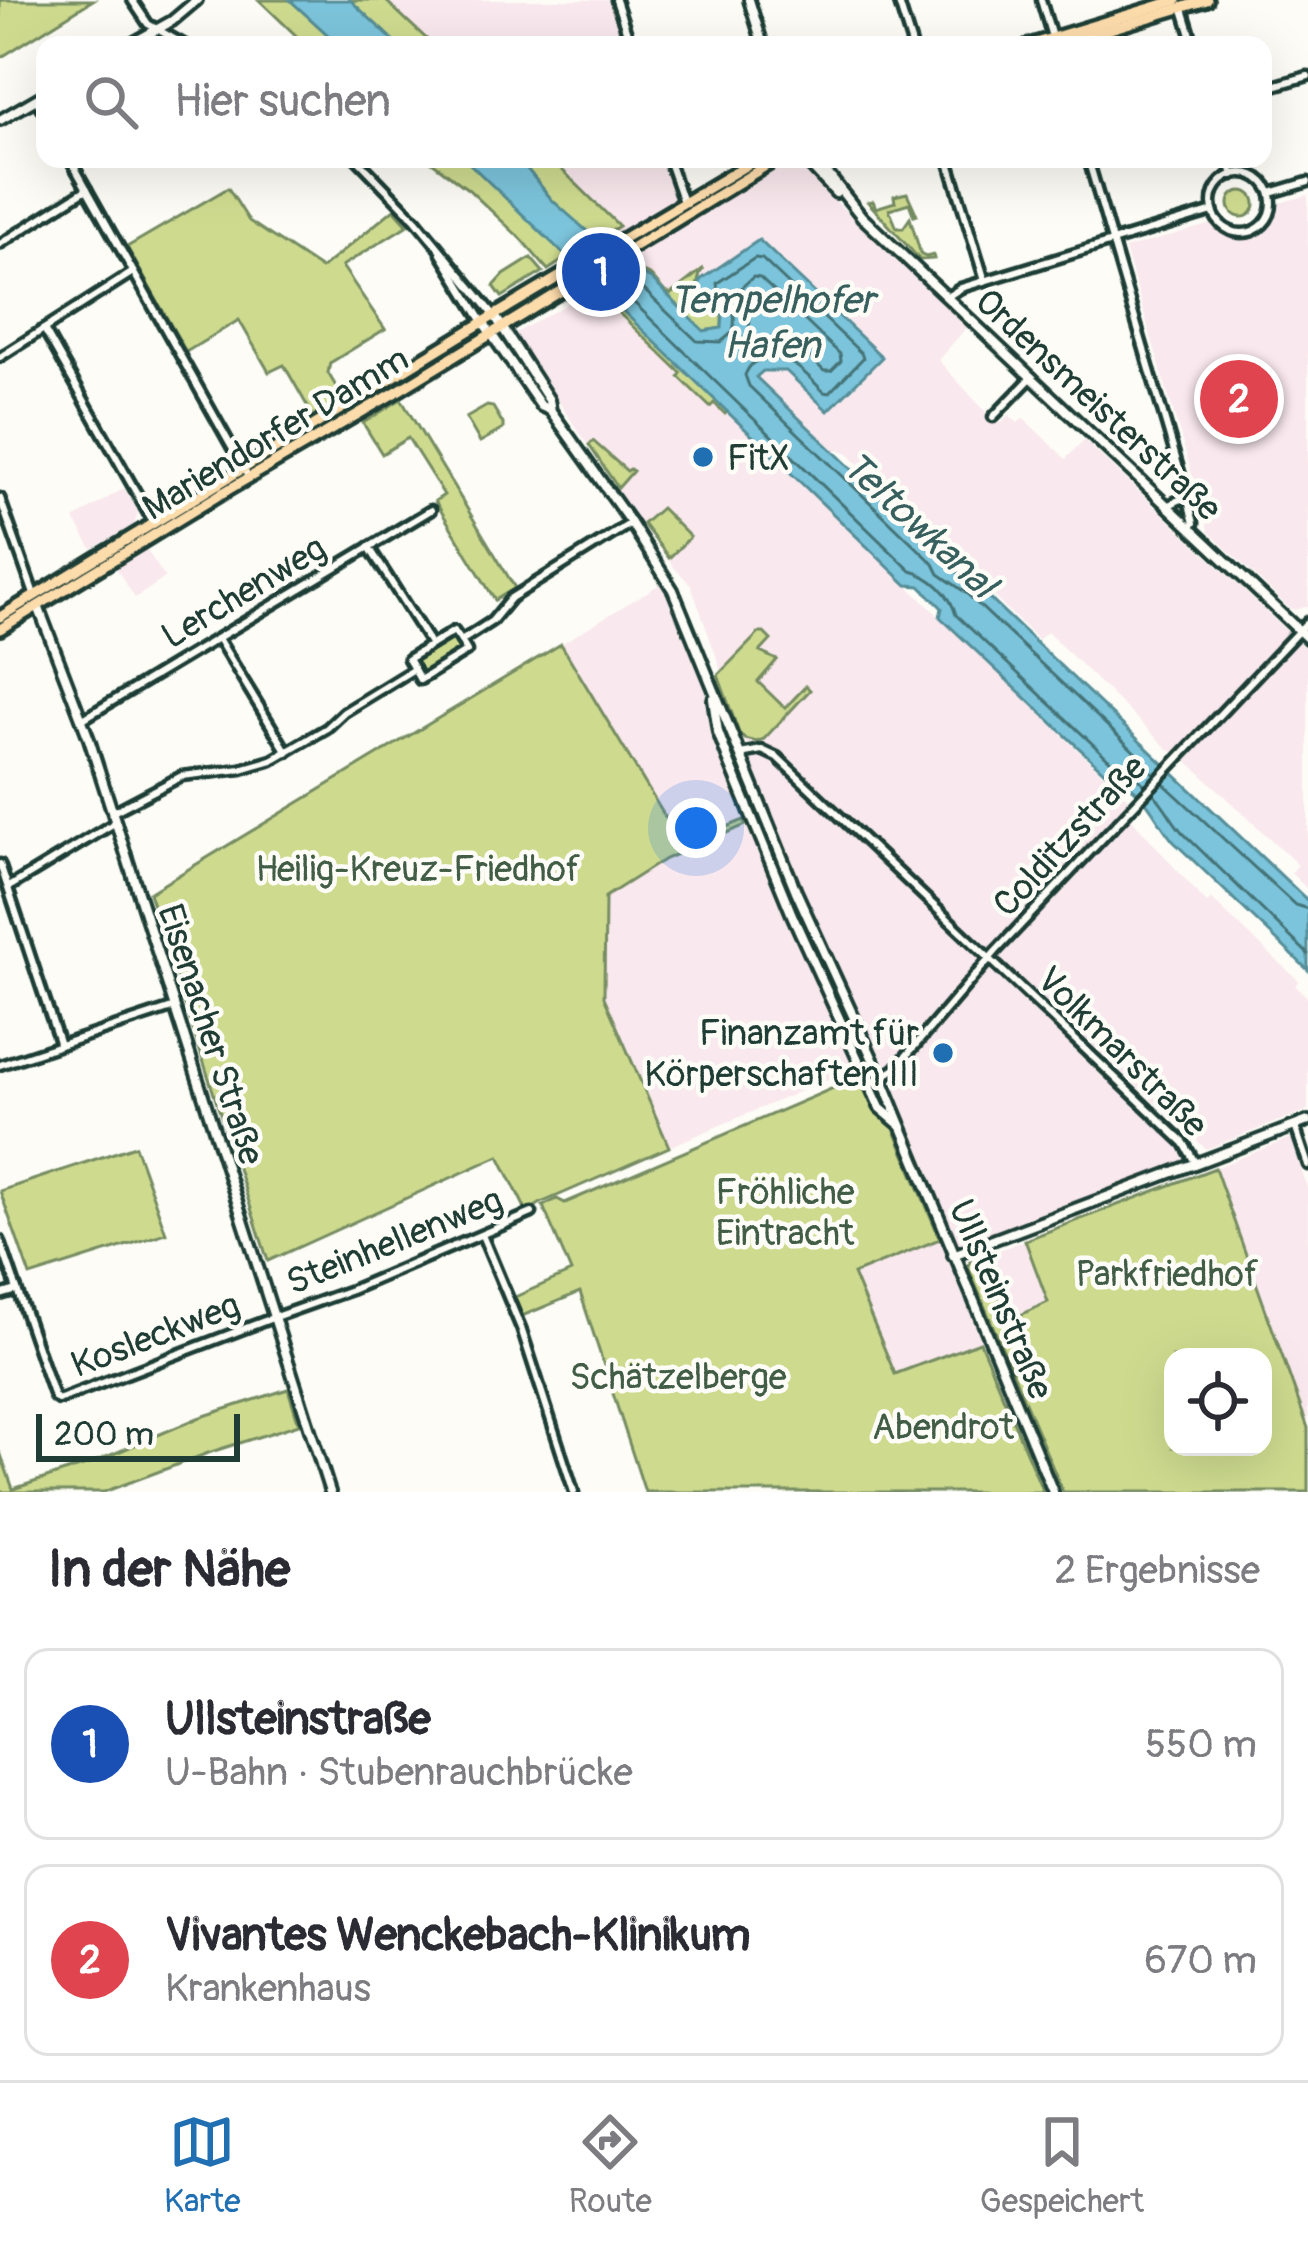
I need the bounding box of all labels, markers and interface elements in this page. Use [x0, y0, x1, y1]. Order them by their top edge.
search box [36, 36, 1272, 168]
icon: search [78, 69, 144, 135]
text: Hier suchen [174, 74, 391, 130]
pin: 1 [562, 227, 640, 317]
water label: Tempelhofer Hafen [669, 276, 880, 370]
street label: Ordensmeisterstraße [965, 279, 1231, 531]
street label: Mariendorfer Damm [135, 336, 417, 530]
pin: 2 [1200, 354, 1278, 444]
place label: FitX [727, 436, 790, 481]
water label: Teltowkanal [832, 441, 1009, 611]
marker: FitX [690, 444, 716, 470]
street label: Lerchenweg [153, 526, 334, 659]
street label: Colditzstraße [984, 746, 1157, 926]
your location [666, 798, 726, 858]
park label: Heilig-Kreuz-Friedhof [256, 847, 581, 892]
street label: Eisenacher Straße [147, 898, 274, 1171]
street label: Volkmarstraße [1027, 957, 1217, 1147]
place label: Finanzamt für Körperschaften III [644, 1011, 919, 1097]
marker: Finanzamt für Körperschaften III [930, 1040, 956, 1066]
park label: Fröhliche Eintracht [716, 1170, 855, 1256]
street label: Steinhellenweg [280, 1178, 509, 1305]
street label: Ullsteinstraße [938, 1193, 1063, 1406]
park label: Parkfriedhof [1075, 1252, 1259, 1297]
street label: Kosleckweg [65, 1283, 246, 1388]
map controls [1164, 1348, 1272, 1456]
button: locate [1164, 1348, 1272, 1456]
park label: Schätzelberge [569, 1355, 787, 1400]
park label: Abendrot [872, 1405, 1015, 1450]
scale bar [36, 1408, 240, 1461]
text: 200 m [54, 1414, 154, 1455]
text: In der Nähe [48, 1538, 290, 1602]
text: 2 Ergebnisse [1054, 1546, 1260, 1595]
text: Ullsteinstraße [165, 1692, 431, 1748]
text: 1 [82, 1720, 98, 1769]
text: 550 m [1145, 1720, 1257, 1769]
text: U-Bahn · Stubenrauchbrücke [165, 1748, 633, 1797]
text: Vivantes Wenckebach-Klinikum [165, 1908, 750, 1964]
text: 2 [79, 1936, 101, 1985]
text: 670 m [1144, 1936, 1257, 1985]
text: Krankenhaus [165, 1964, 371, 2013]
tab: Karte [164, 2109, 241, 2222]
tab: Route [569, 2109, 652, 2222]
tab: Gespeichert [980, 2109, 1144, 2222]

